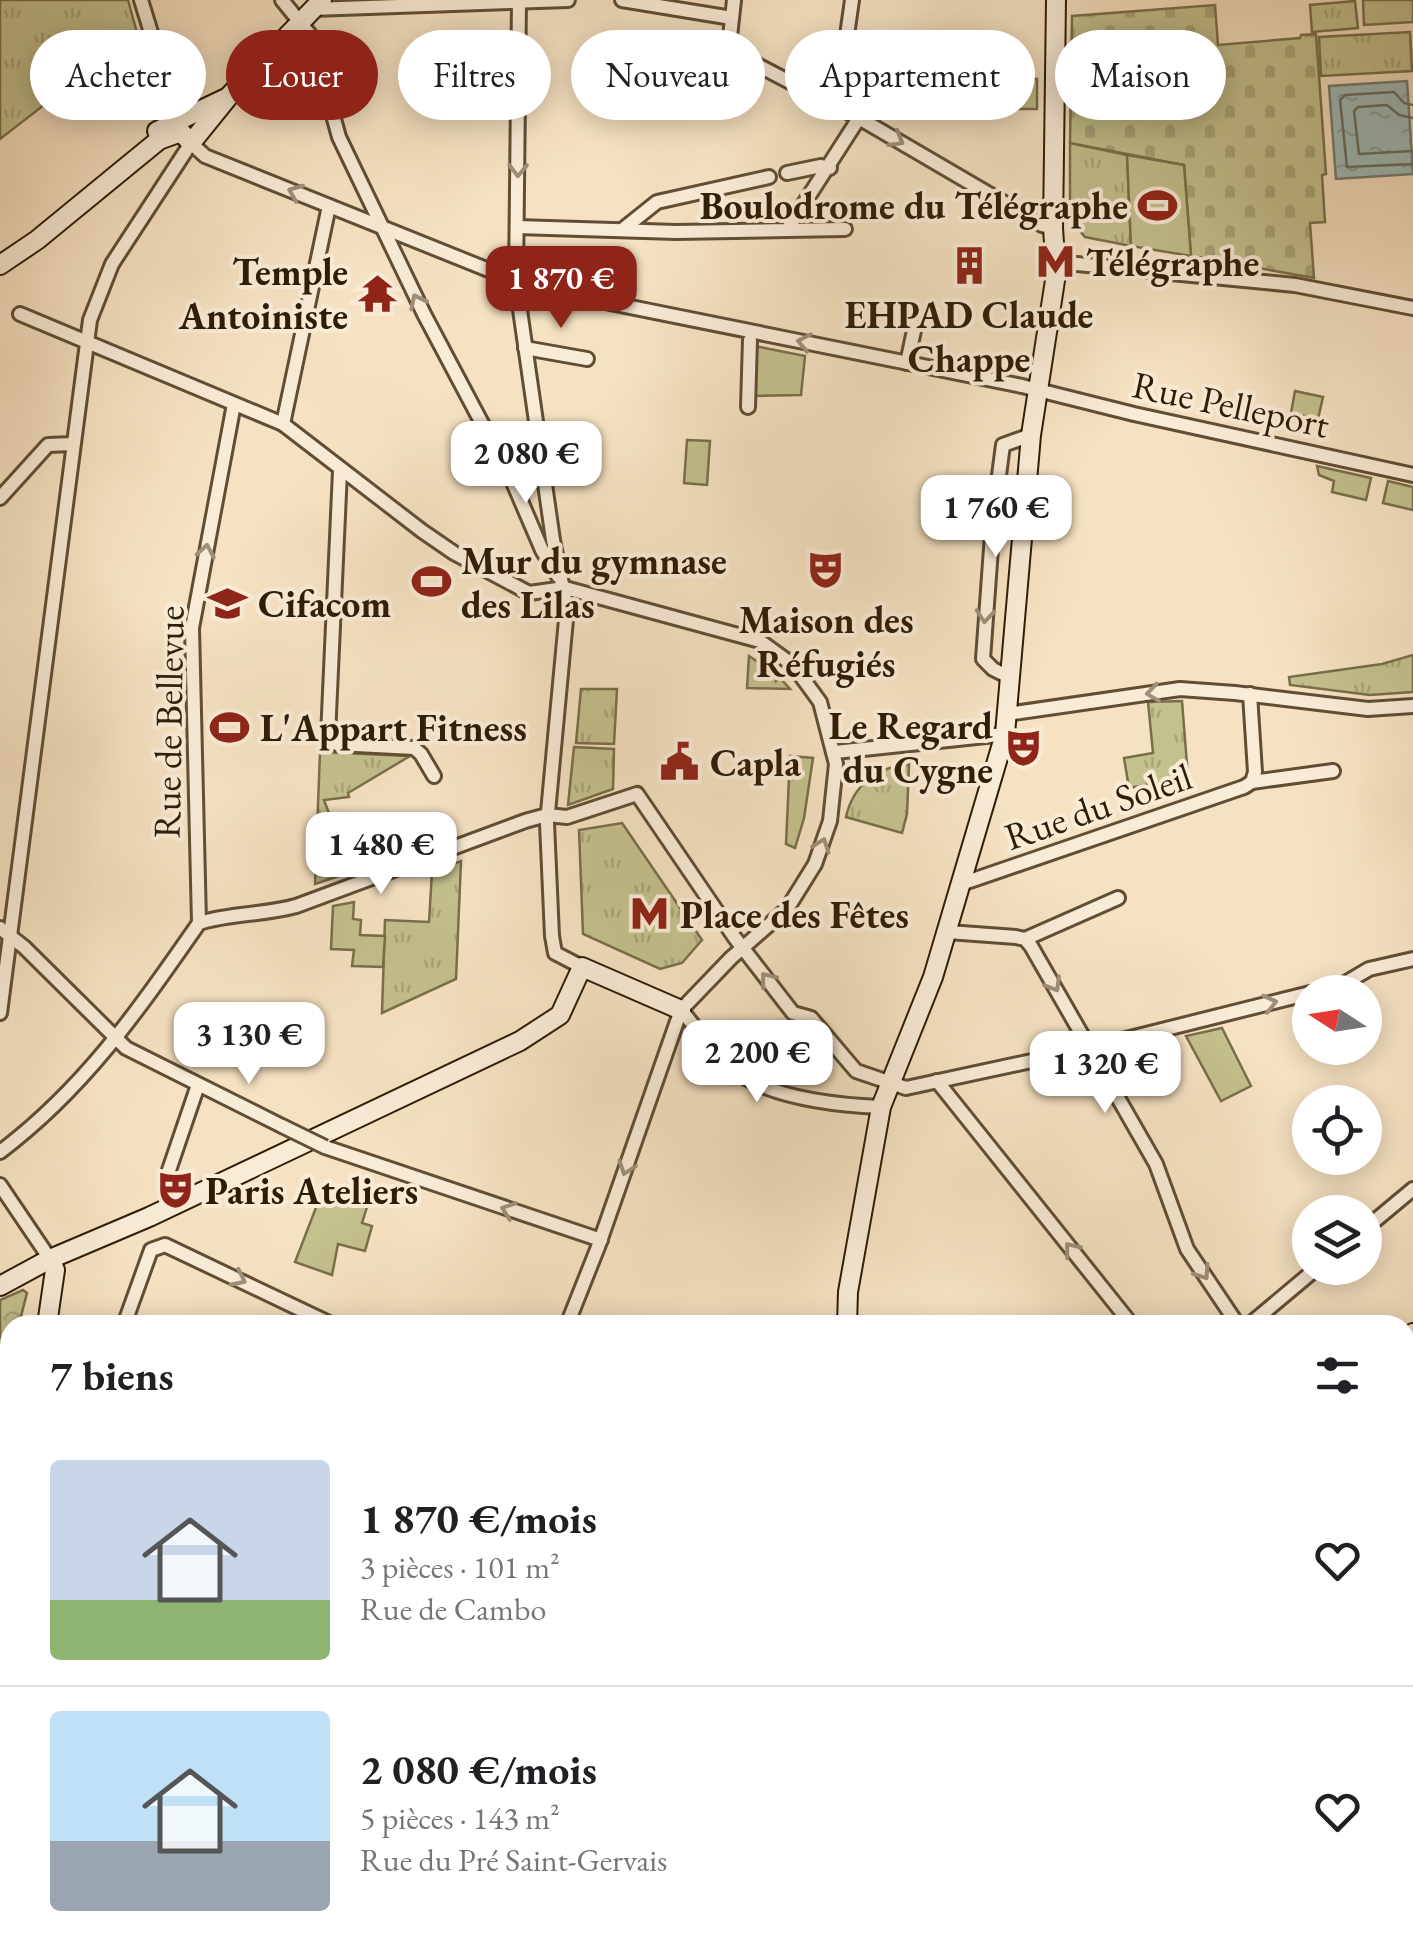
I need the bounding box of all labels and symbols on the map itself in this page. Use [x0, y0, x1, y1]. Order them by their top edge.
one-way arrow [886, 128, 904, 147]
one-way arrow [508, 162, 529, 178]
place label: Boulodrome du Télégraphe [700, 181, 1128, 230]
one-way arrow [288, 184, 305, 204]
sports icon: Boulodrome du Télégraphe [1137, 184, 1179, 226]
place label: Télégraphe [1086, 238, 1259, 287]
metro station icon: Télégraphe [1035, 241, 1077, 283]
building icon: EHPAD Claude Chappe [948, 244, 990, 286]
pin: 1 870 € [469, 246, 653, 331]
place label: Temple Antoiniste [178, 247, 348, 340]
temple icon: Temple Antoiniste [357, 272, 399, 314]
place label: EHPAD Claude Chappe [845, 290, 1093, 383]
one-way arrow [410, 293, 430, 311]
one-way arrow [796, 333, 813, 354]
street label: Rue Pelleport [1128, 359, 1334, 449]
pin: 2 080 € [434, 421, 618, 506]
pin: 1 760 € [904, 475, 1088, 560]
place label: Mur du gymnase des Lilas [461, 536, 727, 629]
one-way arrow [194, 543, 215, 560]
theatre icon: Maison des Réfugiés [805, 549, 847, 591]
sports icon: Mur du gymnase des Lilas [410, 561, 452, 603]
place label: Cifacom [258, 579, 391, 628]
school or university icon: Cifacom [207, 582, 249, 624]
place label: Maison des Réfugiés [738, 595, 914, 688]
street label: Rue de Bellevue [141, 605, 195, 839]
one-way arrow [974, 609, 996, 625]
one-way arrow [1145, 682, 1161, 703]
place label: Le Regard du Cygne [829, 701, 993, 794]
place label: L'Appart Fitness [260, 703, 527, 752]
sports icon: L'Appart Fitness [209, 706, 251, 748]
theatre icon: Le Regard du Cygne [1002, 726, 1044, 768]
place label: Capla [710, 738, 801, 787]
public building icon: Capla [659, 741, 701, 783]
street label: Rue du Soleil [998, 751, 1198, 861]
pin: 1 480 € [289, 812, 473, 897]
one-way arrow [810, 837, 831, 854]
place label: Place des Fêtes [680, 890, 909, 939]
metro station icon: Place des Fêtes [629, 893, 671, 935]
one-way arrow [761, 972, 779, 990]
one-way arrow [1042, 974, 1061, 992]
north arrow [1292, 975, 1382, 1065]
one-way arrow [1261, 994, 1278, 1015]
pin: 3 130 € [157, 1002, 341, 1087]
pin: 2 200 € [665, 1020, 849, 1105]
pin: 1 320 € [1013, 1031, 1197, 1116]
one-way arrow [617, 1158, 638, 1176]
place label: Paris Ateliers [205, 1166, 418, 1215]
theatre icon: Paris Ateliers [154, 1169, 196, 1211]
one-way arrow [500, 1201, 517, 1221]
one-way arrow [1065, 1242, 1083, 1260]
one-way arrow [1190, 1262, 1209, 1280]
one-way arrow [229, 1267, 247, 1287]

